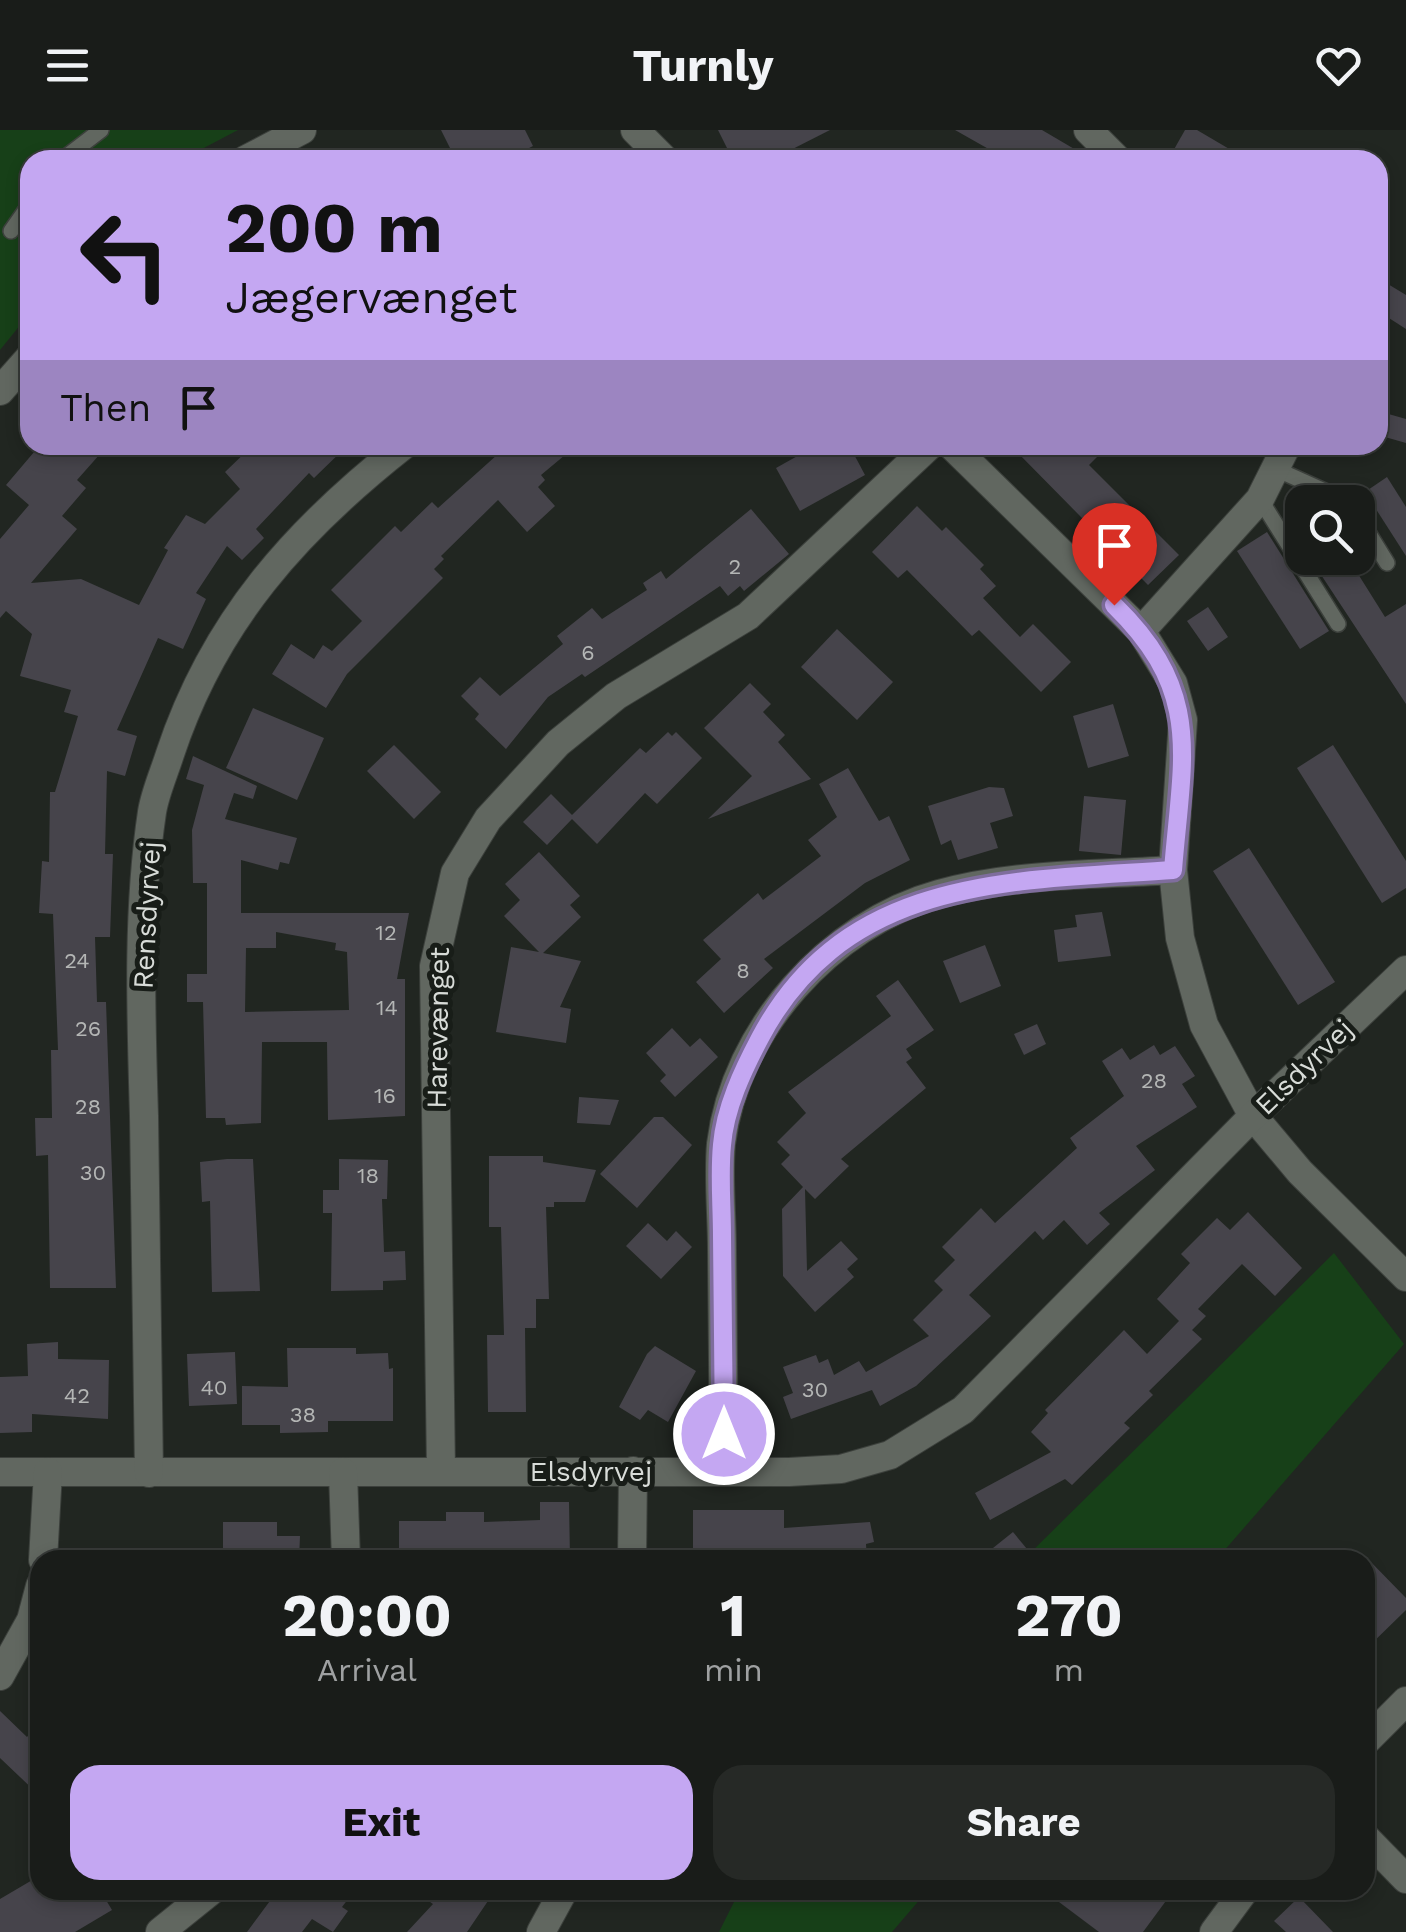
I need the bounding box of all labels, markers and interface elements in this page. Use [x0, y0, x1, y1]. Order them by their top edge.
icon: menu [40, 38, 95, 93]
icon: heart [1311, 38, 1366, 93]
text: Turnly [632, 39, 774, 92]
text: 200 m [225, 187, 443, 269]
icon: left [60, 190, 190, 320]
text: Jægervænget [225, 271, 517, 324]
icon: arrive [171, 380, 226, 435]
text: Then [60, 386, 151, 430]
map controls [1285, 485, 1375, 575]
button: search [1285, 485, 1375, 575]
pin [1072, 503, 1157, 606]
icon: arrive [1087, 518, 1142, 573]
house number: 2 [729, 554, 741, 579]
house number: 6 [581, 640, 595, 665]
street label: Rensdyrvej [127, 840, 167, 990]
house number: 12 [375, 920, 397, 945]
street label: Harevænget [420, 947, 456, 1109]
house number: 24 [64, 948, 90, 973]
house number: 8 [736, 958, 750, 983]
house number: 14 [376, 995, 398, 1020]
street label: Elsdyrvej [1248, 1012, 1360, 1122]
house number: 26 [75, 1016, 101, 1041]
house number: 28 [1141, 1068, 1167, 1093]
house number: 16 [374, 1083, 396, 1108]
house number: 28 [75, 1094, 101, 1119]
house number: 30 [80, 1160, 106, 1185]
house number: 18 [357, 1163, 379, 1188]
house number: 40 [200, 1375, 228, 1400]
house number: 30 [802, 1377, 828, 1402]
position arrow [672, 1382, 776, 1486]
house number: 42 [64, 1383, 90, 1408]
house number: 38 [290, 1402, 316, 1427]
street label: Elsdyrvej [530, 1455, 652, 1488]
text: 20:00 [282, 1580, 452, 1651]
text: 1 [720, 1580, 746, 1651]
text: 270 [1015, 1580, 1123, 1651]
text: Arrival [317, 1651, 417, 1689]
text: min [704, 1651, 763, 1689]
text: m [1054, 1651, 1084, 1689]
button: Exit [70, 1765, 693, 1880]
button: Share [713, 1765, 1335, 1880]

